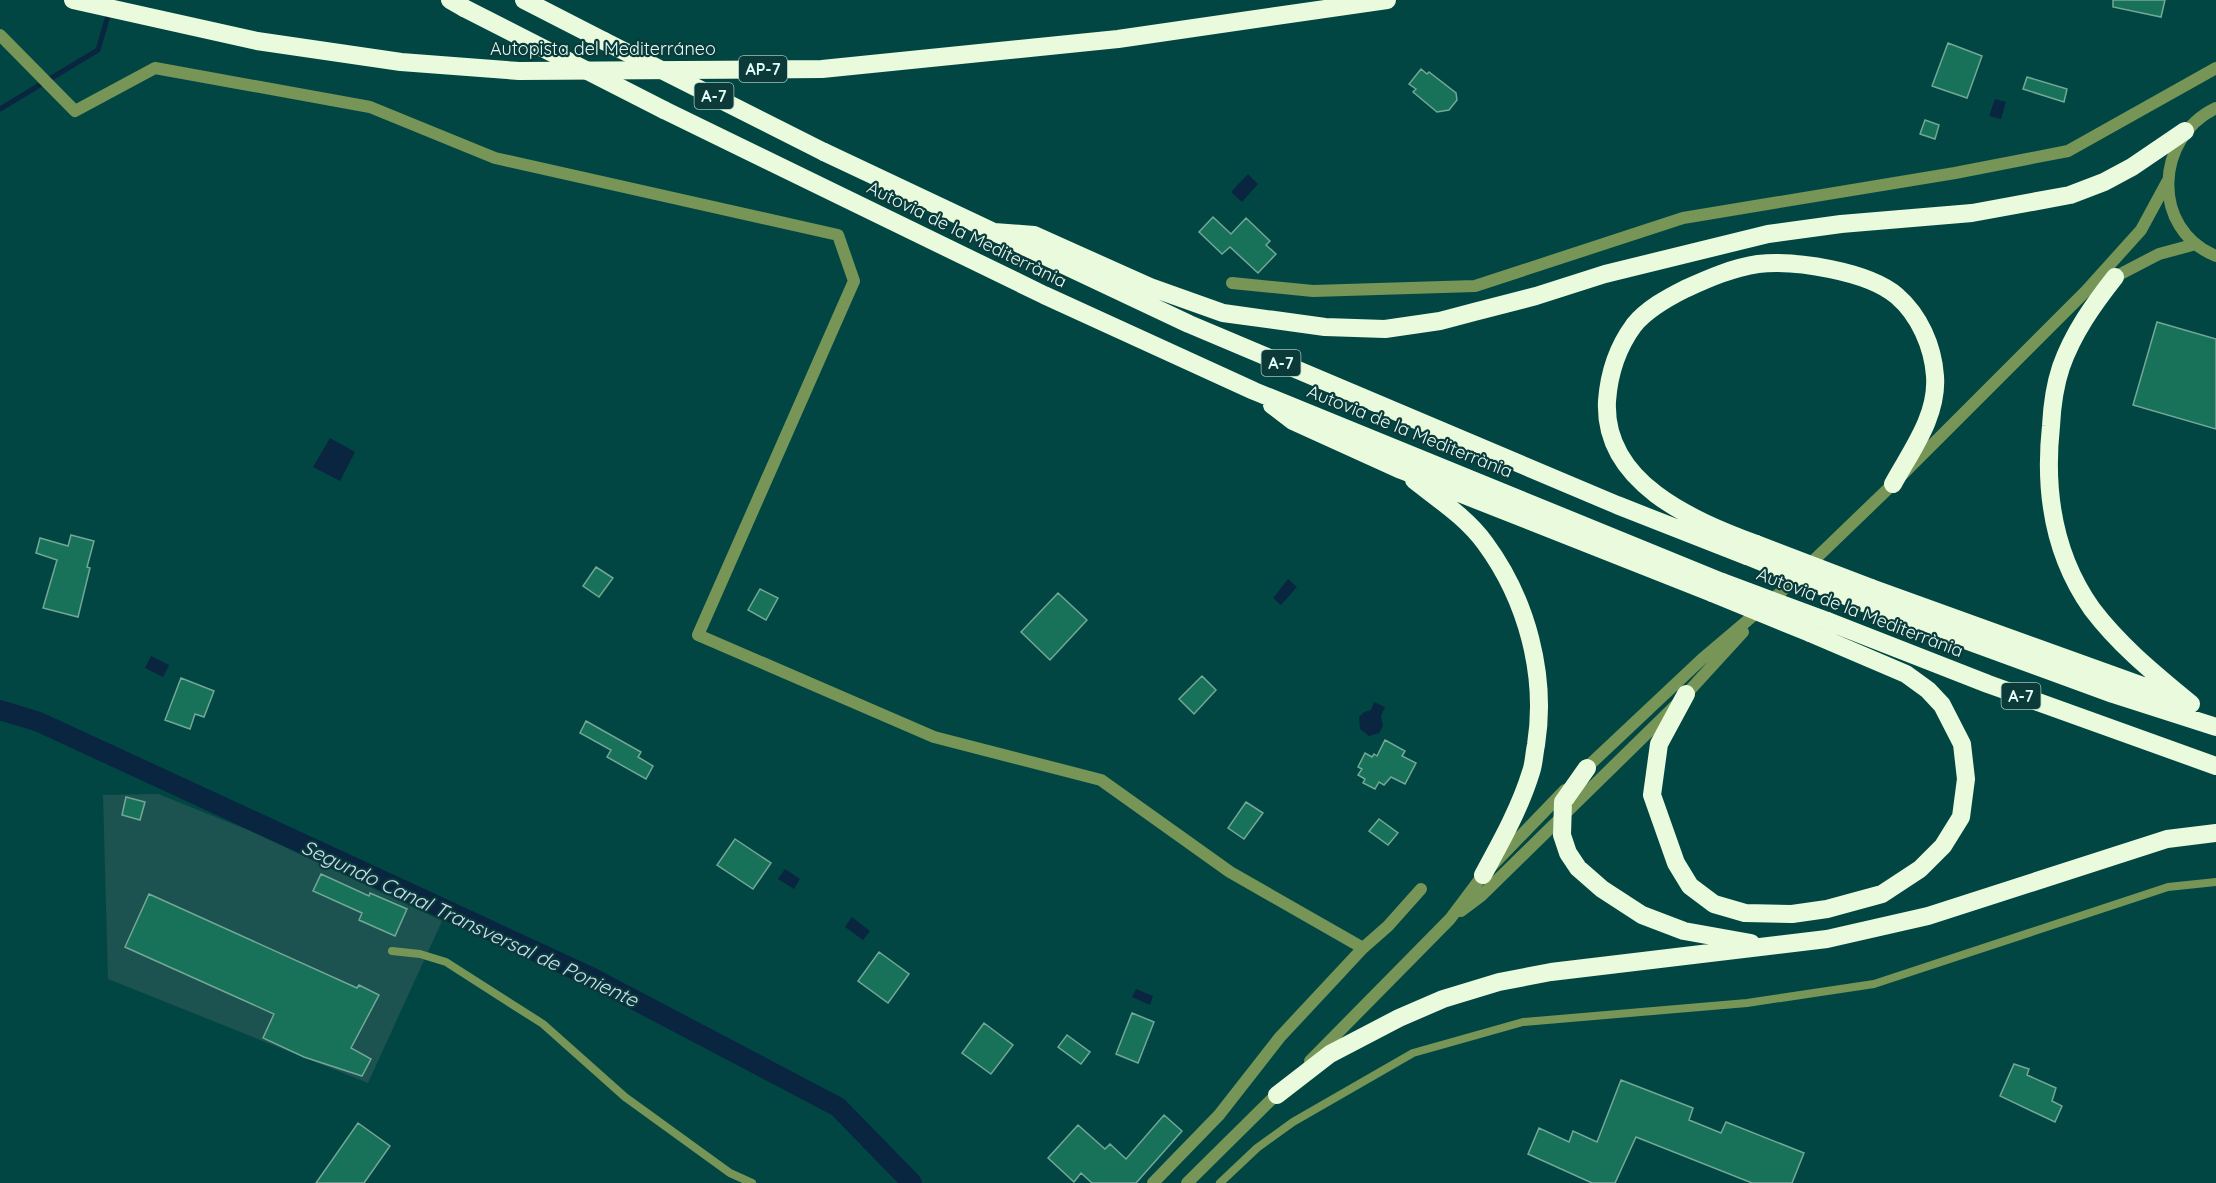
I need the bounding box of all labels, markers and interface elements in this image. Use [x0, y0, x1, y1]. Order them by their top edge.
street label: Autopista del Mediterráneo [490, 37, 716, 60]
road number: AP-7 [739, 56, 787, 82]
road number: A-7 [694, 83, 734, 109]
street label: Autovia de la Mediterrània [863, 176, 1071, 292]
road number: A-7 [1262, 350, 1300, 376]
street label: Autovia de la Mediterrània [1304, 379, 1516, 483]
street label: Autovia de la Mediterrània [1753, 562, 1967, 662]
road number: A-7 [2002, 683, 2040, 709]
water label: Segundo Canal Transversal de Poniente [298, 834, 643, 1012]

